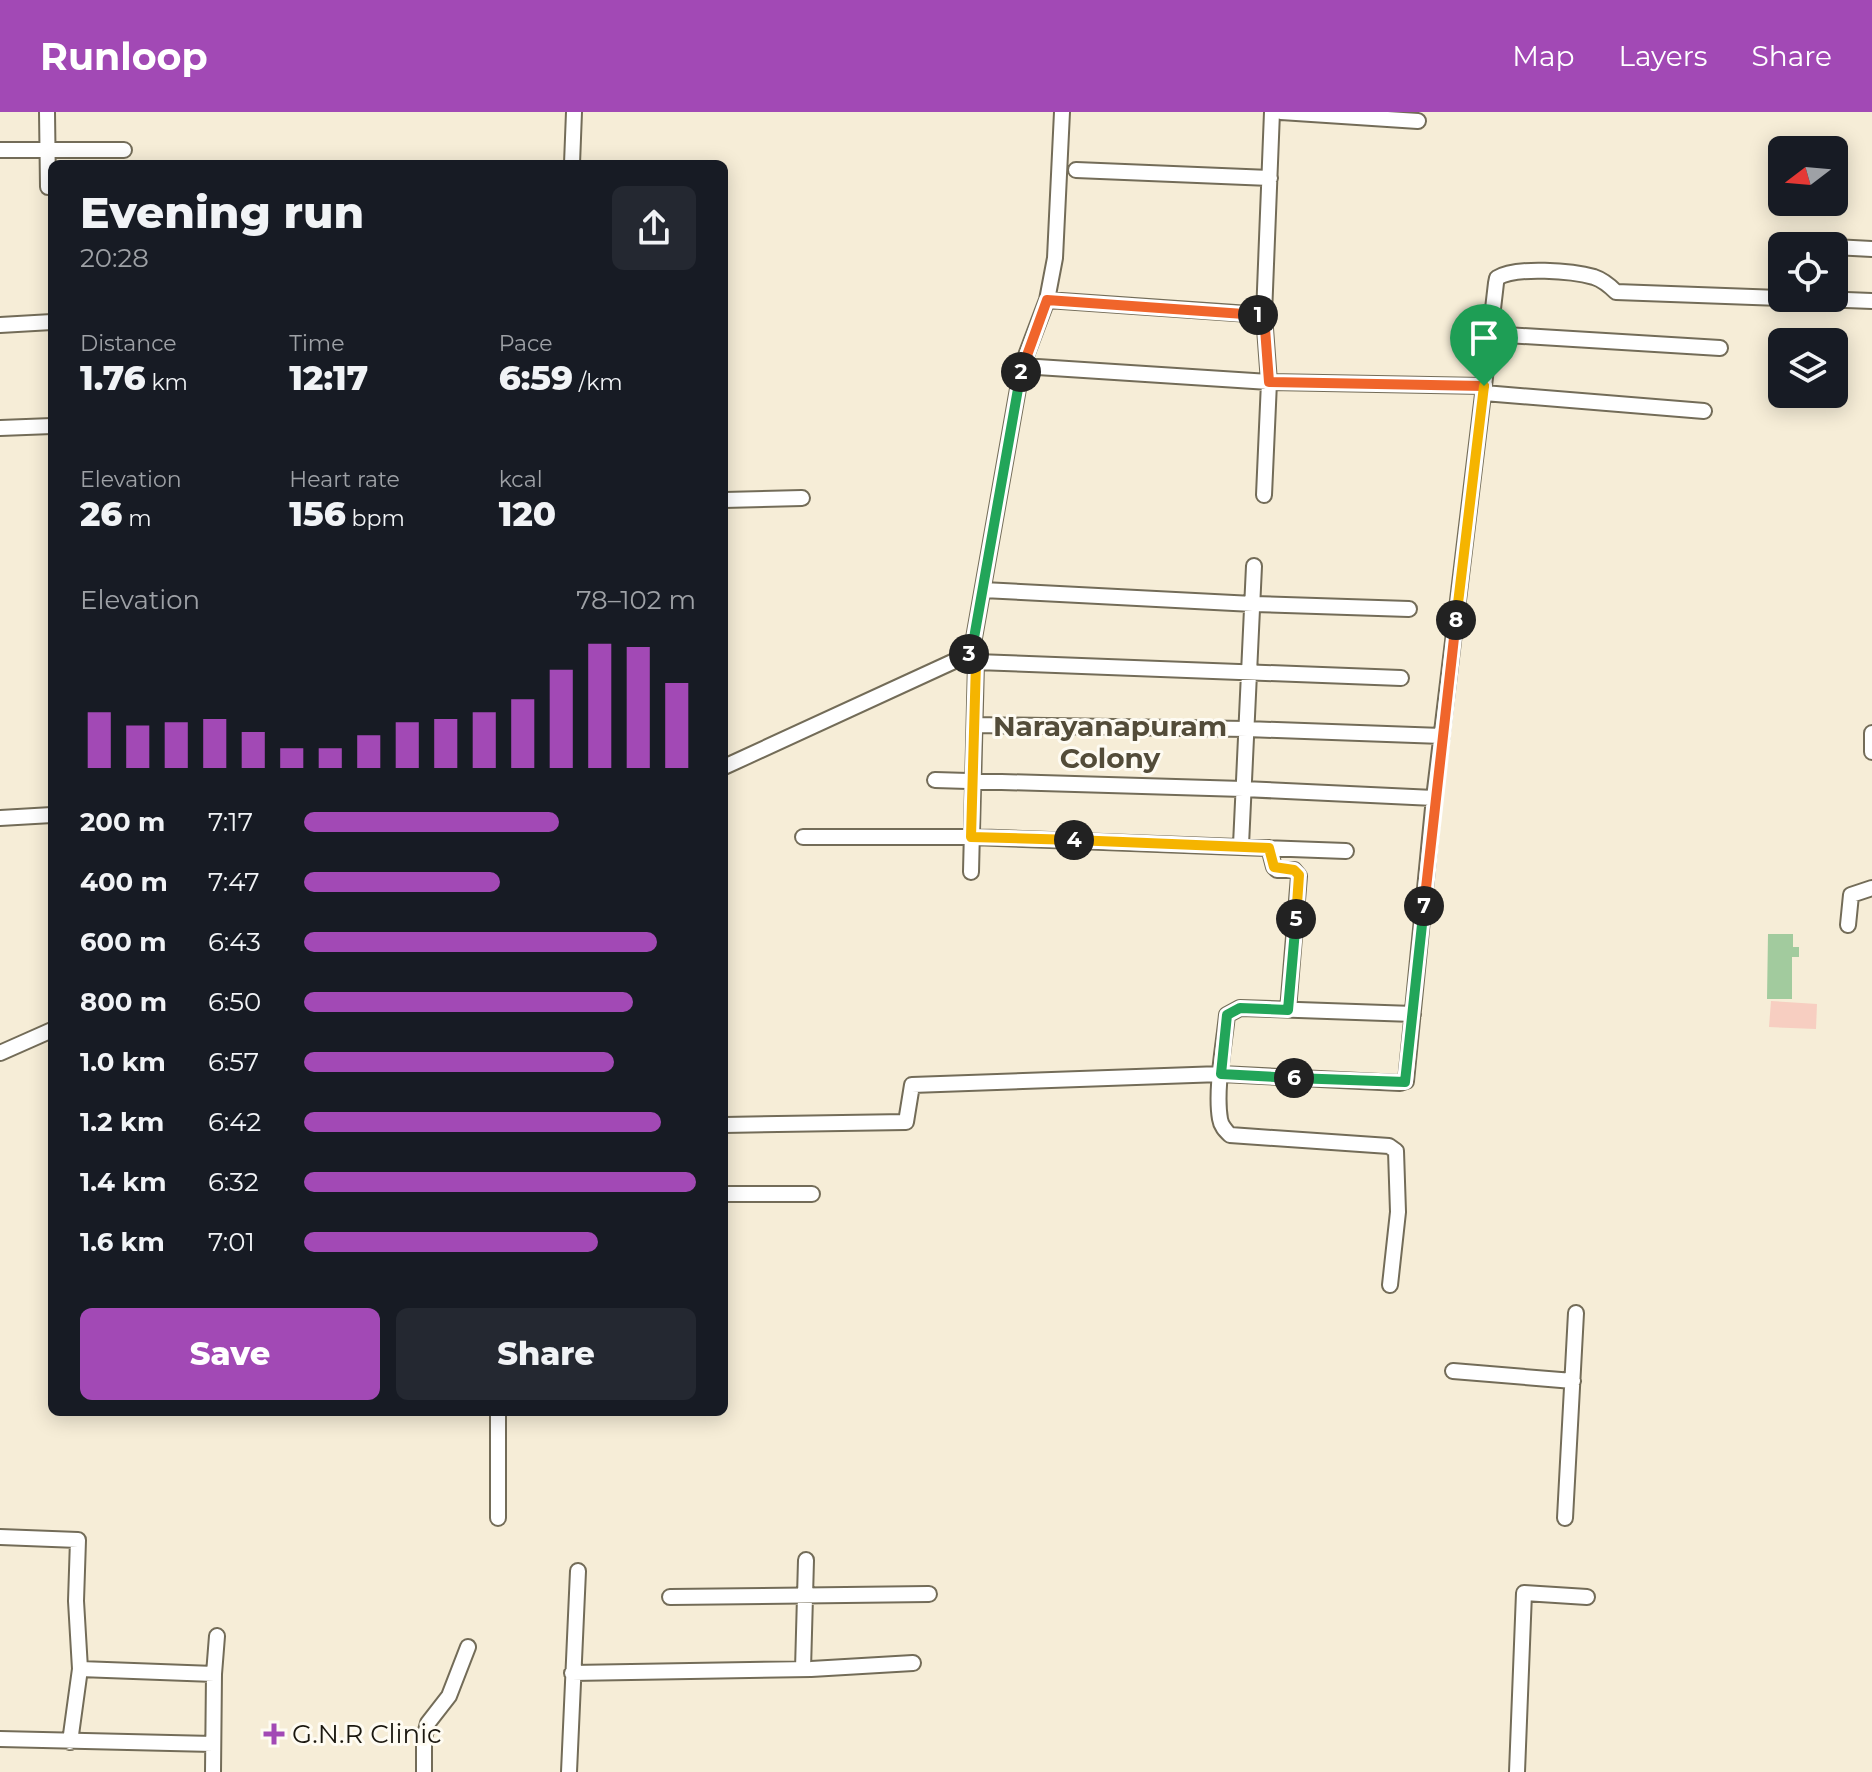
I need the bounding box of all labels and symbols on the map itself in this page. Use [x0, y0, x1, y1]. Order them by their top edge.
north arrow [1768, 136, 1848, 216]
pin: 1 [1238, 295, 1278, 335]
pin [1450, 304, 1518, 386]
pin: 2 [1001, 352, 1041, 392]
pin: 8 [1436, 600, 1476, 640]
pin: 3 [949, 634, 989, 674]
district label: Narayanapuram Colony [993, 709, 1227, 775]
pin: 4 [1054, 820, 1094, 860]
pin: 7 [1404, 886, 1444, 926]
pin: 5 [1276, 899, 1316, 939]
pin: 6 [1274, 1058, 1314, 1098]
place label: G.N.R Clinic [292, 1718, 442, 1750]
marker: G.N.R Clinic [263, 1723, 285, 1745]

